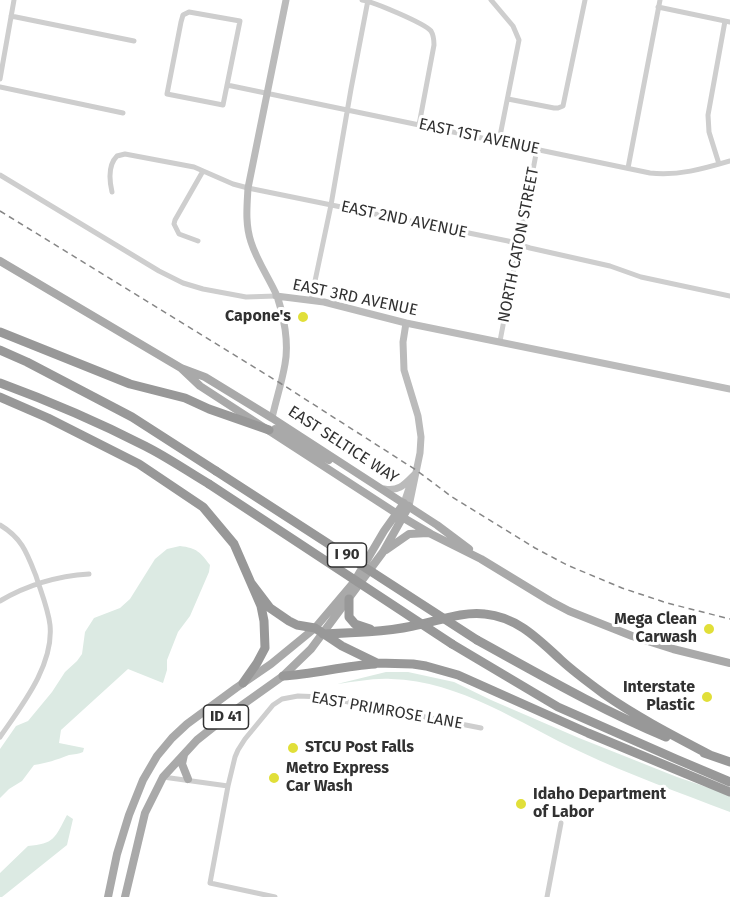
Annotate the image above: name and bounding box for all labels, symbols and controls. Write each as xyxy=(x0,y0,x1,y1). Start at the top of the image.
street label: EAST 1ST AVENUE xyxy=(417,115,541,159)
street label: NORTH CATON STREET xyxy=(495,166,543,324)
street label: EAST 2ND AVENUE xyxy=(339,197,469,243)
street label: EAST 3RD AVENUE xyxy=(291,275,419,321)
place label: Capone's xyxy=(225,307,291,327)
marker: Capone's xyxy=(296,310,310,324)
street label: EAST SELTICE WAY xyxy=(284,402,402,488)
road number: I 90 xyxy=(328,543,366,567)
place label: Mega Clean Carwash xyxy=(614,610,697,648)
marker: Mega Clean Carwash xyxy=(702,622,716,636)
place label: Interstate Plastic xyxy=(623,678,695,716)
street label: EAST PRIMROSE LANE xyxy=(310,688,464,734)
marker: Interstate Plastic xyxy=(700,690,714,704)
road number: ID 41 xyxy=(204,705,248,729)
place label: STCU Post Falls xyxy=(305,738,414,758)
marker: STCU Post Falls xyxy=(286,741,300,755)
place label: Metro Express Car Wash xyxy=(286,759,389,797)
marker: Metro Express Car Wash xyxy=(267,771,281,785)
place label: Idaho Department of Labor xyxy=(533,785,666,823)
marker: Idaho Department of Labor xyxy=(514,797,528,811)

